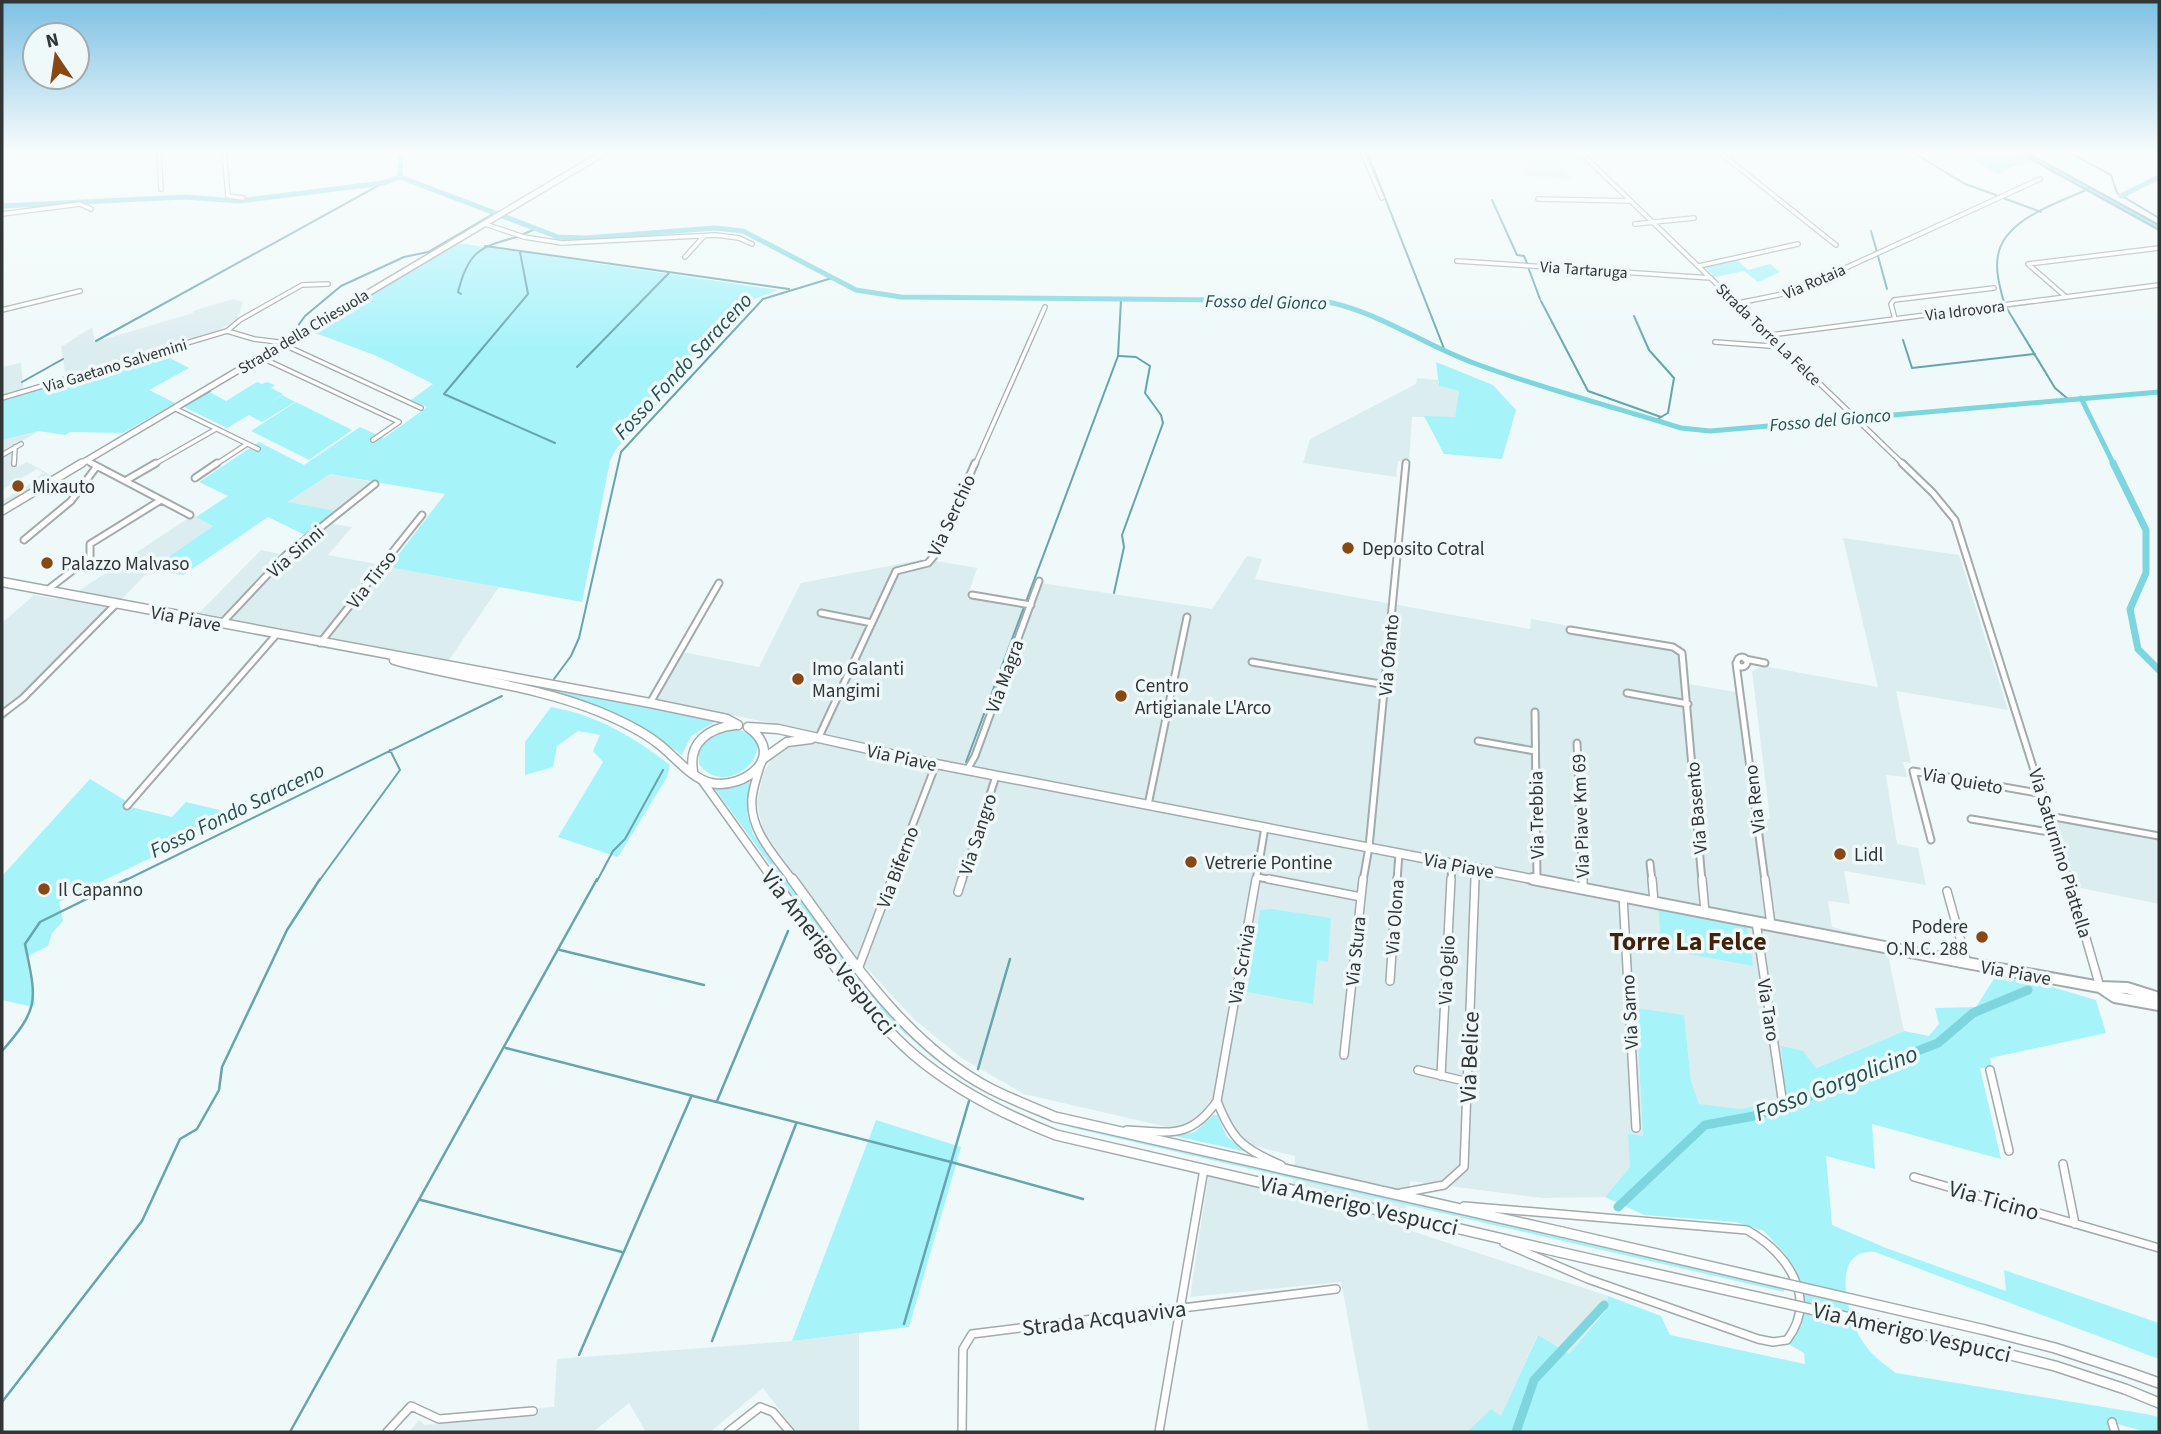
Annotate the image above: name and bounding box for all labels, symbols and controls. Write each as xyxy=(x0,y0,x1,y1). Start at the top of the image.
north arrow xyxy=(21,21,91,91)
text: N xyxy=(43,26,62,55)
street label: Via Tartaruga xyxy=(1539,256,1628,284)
street label: Via Rotaia xyxy=(1780,259,1849,305)
street label: Strada Torre La Felce xyxy=(1711,279,1826,391)
street label: Strada della Chiesuola xyxy=(234,284,373,380)
water label: Fosso Fondo Saraceno xyxy=(607,286,759,446)
water label: Fosso del Gionco xyxy=(1205,289,1327,316)
street label: Via Idrovora xyxy=(1924,295,2006,327)
street label: Via Gaetano Salvemini xyxy=(41,334,190,398)
water label: Fosso del Gionco xyxy=(1768,403,1892,438)
street label: Via Serchio xyxy=(922,470,983,561)
place label: Mixauto xyxy=(32,474,95,501)
marker: Mixauto xyxy=(10,478,26,494)
street label: Via Sinni xyxy=(261,520,331,585)
place label: Deposito Cotral xyxy=(1362,536,1485,563)
marker: Deposito Cotral xyxy=(1340,540,1356,556)
street label: Via Tirso xyxy=(341,545,404,615)
place label: Palazzo Malvaso xyxy=(61,551,190,578)
marker: Palazzo Malvaso xyxy=(39,555,55,571)
street label: Via Piave xyxy=(148,599,223,640)
street label: Via Ofanto xyxy=(1372,613,1407,697)
street label: Via Magra xyxy=(980,636,1031,717)
place label: Imo Galanti Mangimi xyxy=(812,656,904,705)
marker: Imo Galanti Mangimi xyxy=(790,671,806,687)
place label: Centro Artigianale L'Arco xyxy=(1135,673,1271,722)
marker: Centro Artigianale L'Arco xyxy=(1113,688,1129,704)
street label: Via Piave xyxy=(864,738,939,779)
street label: Via Piave Km 69 xyxy=(1566,753,1597,879)
water label: Fosso Fondo Saraceno xyxy=(145,755,329,865)
street label: Via Basento xyxy=(1680,760,1715,855)
street label: Via Quieto xyxy=(1920,761,2005,802)
street label: Via Reno xyxy=(1738,763,1773,834)
street label: Via Saturnino Piattella xyxy=(2021,765,2098,941)
street label: Via Trebbia xyxy=(1523,771,1552,859)
street label: Via Sangro xyxy=(953,790,1004,879)
street label: Via Biferno xyxy=(870,823,926,912)
place label: Lidl xyxy=(1854,842,1883,869)
street label: Via Piave xyxy=(1421,846,1496,887)
marker: Lidl xyxy=(1832,846,1848,862)
place label: Vetrerie Pontine xyxy=(1205,850,1332,877)
marker: Vetrerie Pontine xyxy=(1183,854,1199,870)
street label: Via Amerigo Vespucci xyxy=(753,862,904,1042)
place label: Il Capanno xyxy=(58,877,143,904)
street label: Via Olona xyxy=(1379,878,1412,956)
marker: Il Capanno xyxy=(36,881,52,897)
place label: Podere O.N.C. 288 xyxy=(1886,914,1968,963)
street label: Via Stura xyxy=(1339,915,1374,987)
street label: Via Scrivia xyxy=(1222,922,1263,1007)
district label: Torre La Felce xyxy=(1609,923,1767,960)
marker: Podere O.N.C. 288 xyxy=(1974,929,1990,945)
street label: Via Oglio xyxy=(1432,934,1463,1006)
street label: Via Piave xyxy=(1978,954,2053,993)
street label: Via Sarno xyxy=(1615,974,1646,1050)
street label: Via Taro xyxy=(1749,977,1786,1043)
street label: Via Belice xyxy=(1451,1011,1488,1103)
water label: Fosso Gorgolicino xyxy=(1750,1036,1923,1131)
street label: Via Amerigo Vespucci xyxy=(1256,1167,1461,1244)
street label: Via Ticino xyxy=(1945,1172,2043,1229)
street label: Strada Acquaviva xyxy=(1020,1292,1188,1345)
street label: Via Amerigo Vespucci xyxy=(1809,1294,2014,1371)

